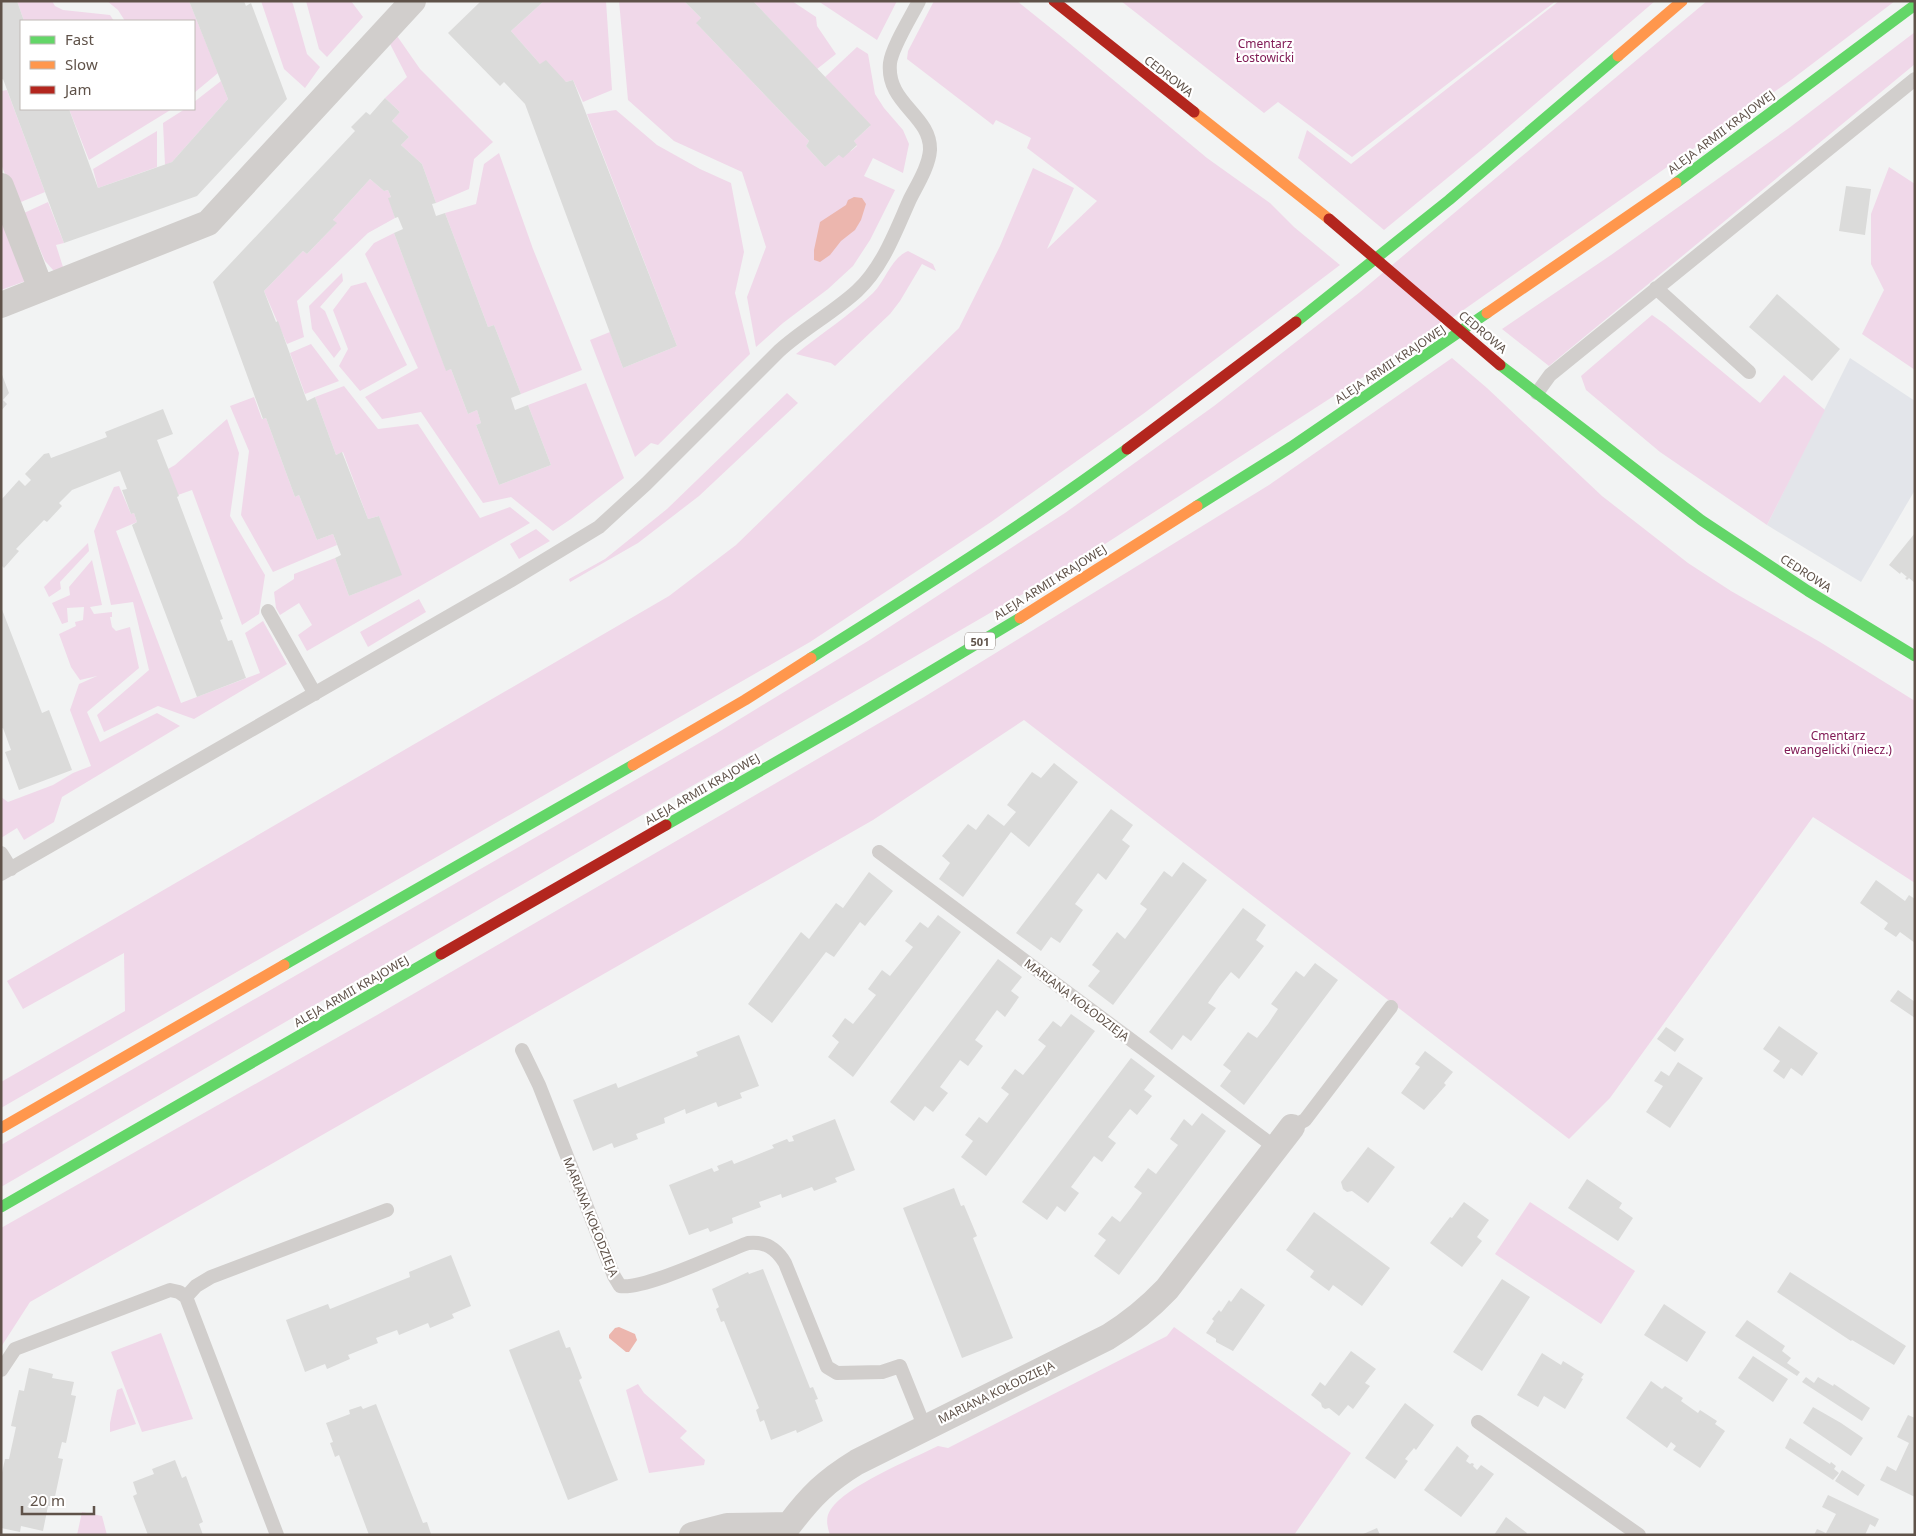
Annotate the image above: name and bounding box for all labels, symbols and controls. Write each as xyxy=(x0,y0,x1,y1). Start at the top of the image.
legend xyxy=(20,20,195,110)
text: Fast xyxy=(65,29,94,49)
park label: Cmentarz Łostowicki xyxy=(1236,35,1294,66)
street label: CEDROWA xyxy=(1141,51,1197,101)
text: Slow xyxy=(65,54,98,74)
text: Jam xyxy=(63,79,92,99)
street label: ALEJA ARMII KRAJOWEJ xyxy=(1664,86,1778,178)
street label: CEDROWA xyxy=(1455,307,1511,357)
street label: ALEJA ARMII KRAJOWEJ xyxy=(1331,321,1449,407)
street label: ALEJA ARMII KRAJOWEJ xyxy=(990,540,1110,624)
street label: CEDROWA xyxy=(1777,550,1835,596)
road number: 501 xyxy=(965,632,995,649)
park label: Cmentarz ewangelicki (niecz.) xyxy=(1784,727,1892,758)
street label: ALEJA ARMII KRAJOWEJ xyxy=(641,749,763,829)
street label: ALEJA ARMII KRAJOWEJ xyxy=(290,951,412,1031)
street label: MARIANA KOŁODZIEJA xyxy=(1021,955,1133,1045)
street label: MARIANA KOŁODZIEJA xyxy=(559,1155,623,1280)
street label: MARIANA KOŁODZIEJA xyxy=(935,1356,1057,1428)
scale bar xyxy=(22,1484,95,1516)
text: 20 m xyxy=(30,1490,65,1510)

